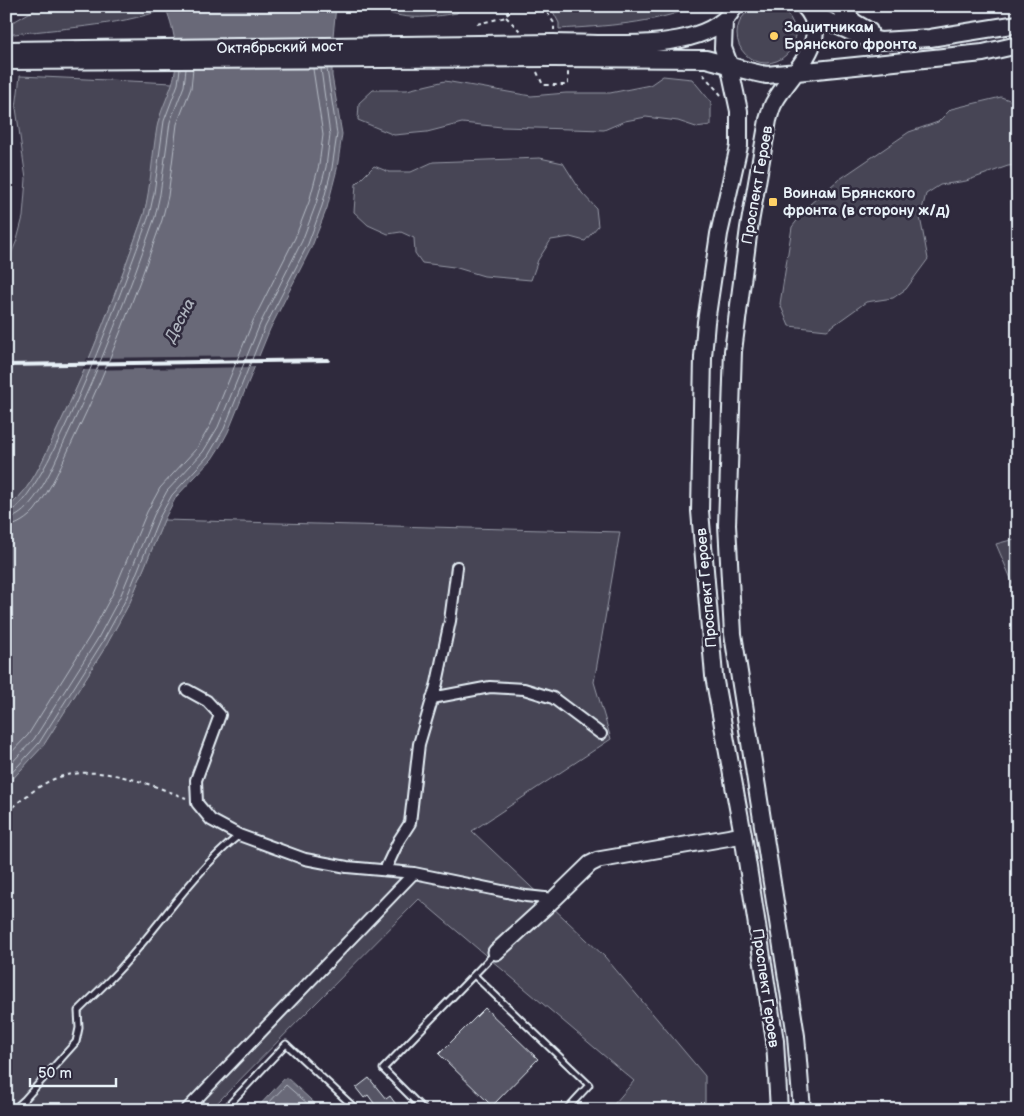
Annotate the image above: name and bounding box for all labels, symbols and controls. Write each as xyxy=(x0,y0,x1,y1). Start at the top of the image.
place label: Защитникам Брянского фронта xyxy=(784,18,917,54)
marker: Защитникам Брянского фронта xyxy=(768,30,780,42)
street label: Октябрьский мост xyxy=(217,37,343,58)
street label: Проспект Героев xyxy=(738,124,777,246)
place label: Воинам Брянского фронта (в сторону ж/д) xyxy=(783,184,950,220)
marker: Воинам Брянского фронта (в сторону ж/д) xyxy=(767,196,779,208)
water label: Десна xyxy=(161,296,199,347)
street label: Проспект Героев xyxy=(692,527,721,649)
street label: Проспект Героев xyxy=(748,927,783,1049)
scale bar xyxy=(30,1056,116,1088)
text: 50 m xyxy=(38,1064,72,1083)

